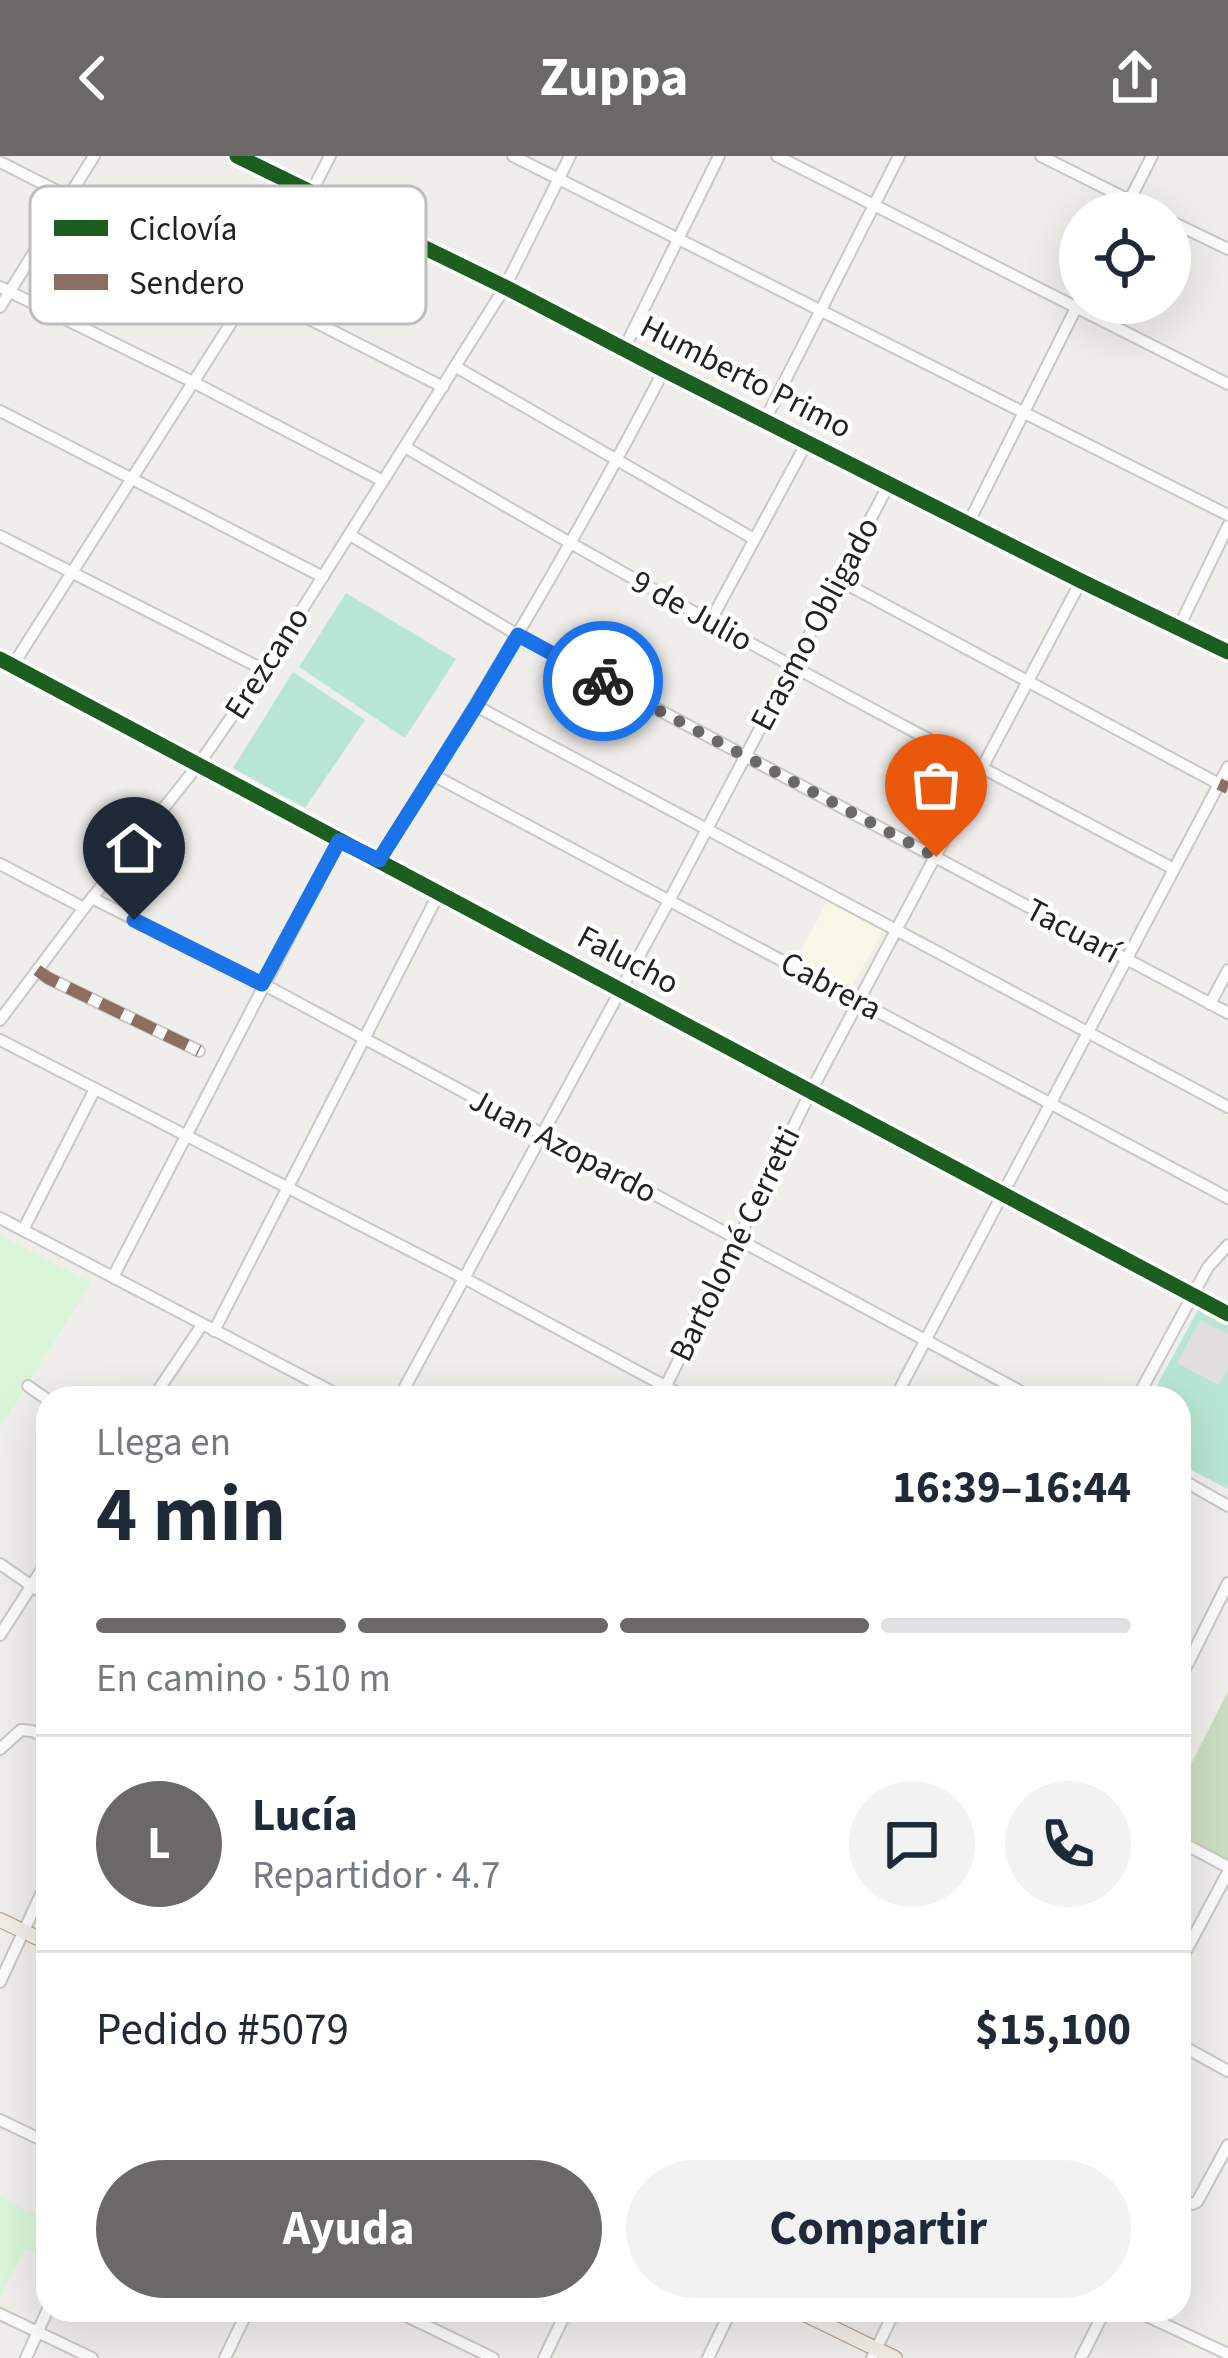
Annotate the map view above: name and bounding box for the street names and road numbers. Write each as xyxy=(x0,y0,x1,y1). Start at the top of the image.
street label: Humberto Primo xyxy=(632,303,860,451)
street label: Erasmo Obligado xyxy=(739,509,891,739)
street label: 9 de Julio xyxy=(623,558,761,664)
street label: Erezcano xyxy=(213,597,321,729)
street label: Tacuarí xyxy=(1017,887,1129,976)
street label: Falucho xyxy=(569,914,687,1006)
street label: Cabrera xyxy=(772,940,890,1032)
street label: Juan Azopardo xyxy=(461,1077,665,1215)
street label: Bartolomé Cerretti xyxy=(658,1119,812,1369)

